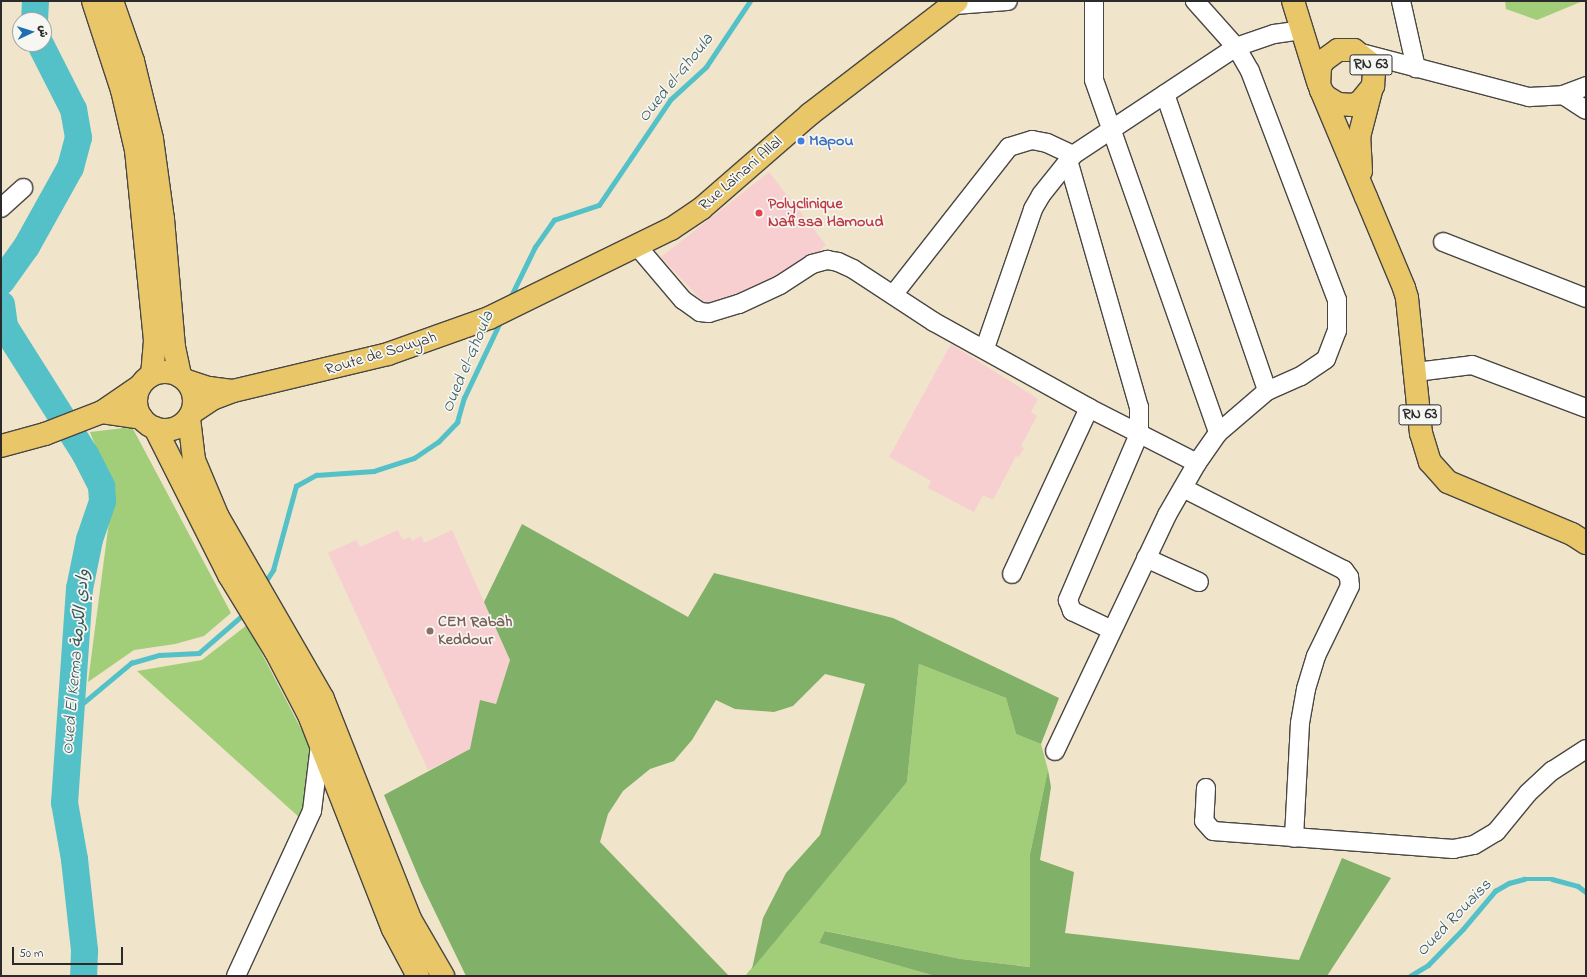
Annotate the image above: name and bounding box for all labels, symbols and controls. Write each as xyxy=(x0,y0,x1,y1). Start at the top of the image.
north arrow xyxy=(12,12,52,52)
text: ش xyxy=(35,25,51,38)
water label: Oued el-Ghoula xyxy=(634,29,718,127)
road number: RN 63 xyxy=(1349,52,1393,78)
place label: Mapou xyxy=(809,131,853,151)
street label: Rue Laïnani Allal xyxy=(695,133,787,215)
marker: Mapou xyxy=(796,136,806,146)
place label: Polyclinique Nafissa Hamoud xyxy=(768,194,883,232)
marker: Polyclinique Nafissa Hamoud xyxy=(753,207,765,219)
water label: Oued el-Ghoula xyxy=(437,308,499,416)
street label: Route de Souyah xyxy=(323,328,439,380)
road number: RN 63 xyxy=(1398,402,1442,428)
water label: Oued El Kerma وادي الكرمة xyxy=(58,569,94,755)
place label: CEM Rabah Keddour xyxy=(438,612,512,650)
marker: CEM Rabah Keddour xyxy=(425,626,435,636)
water label: Oued Rouaiss xyxy=(1412,875,1496,961)
scale bar xyxy=(14,939,125,965)
text: 50 m xyxy=(19,945,43,963)

